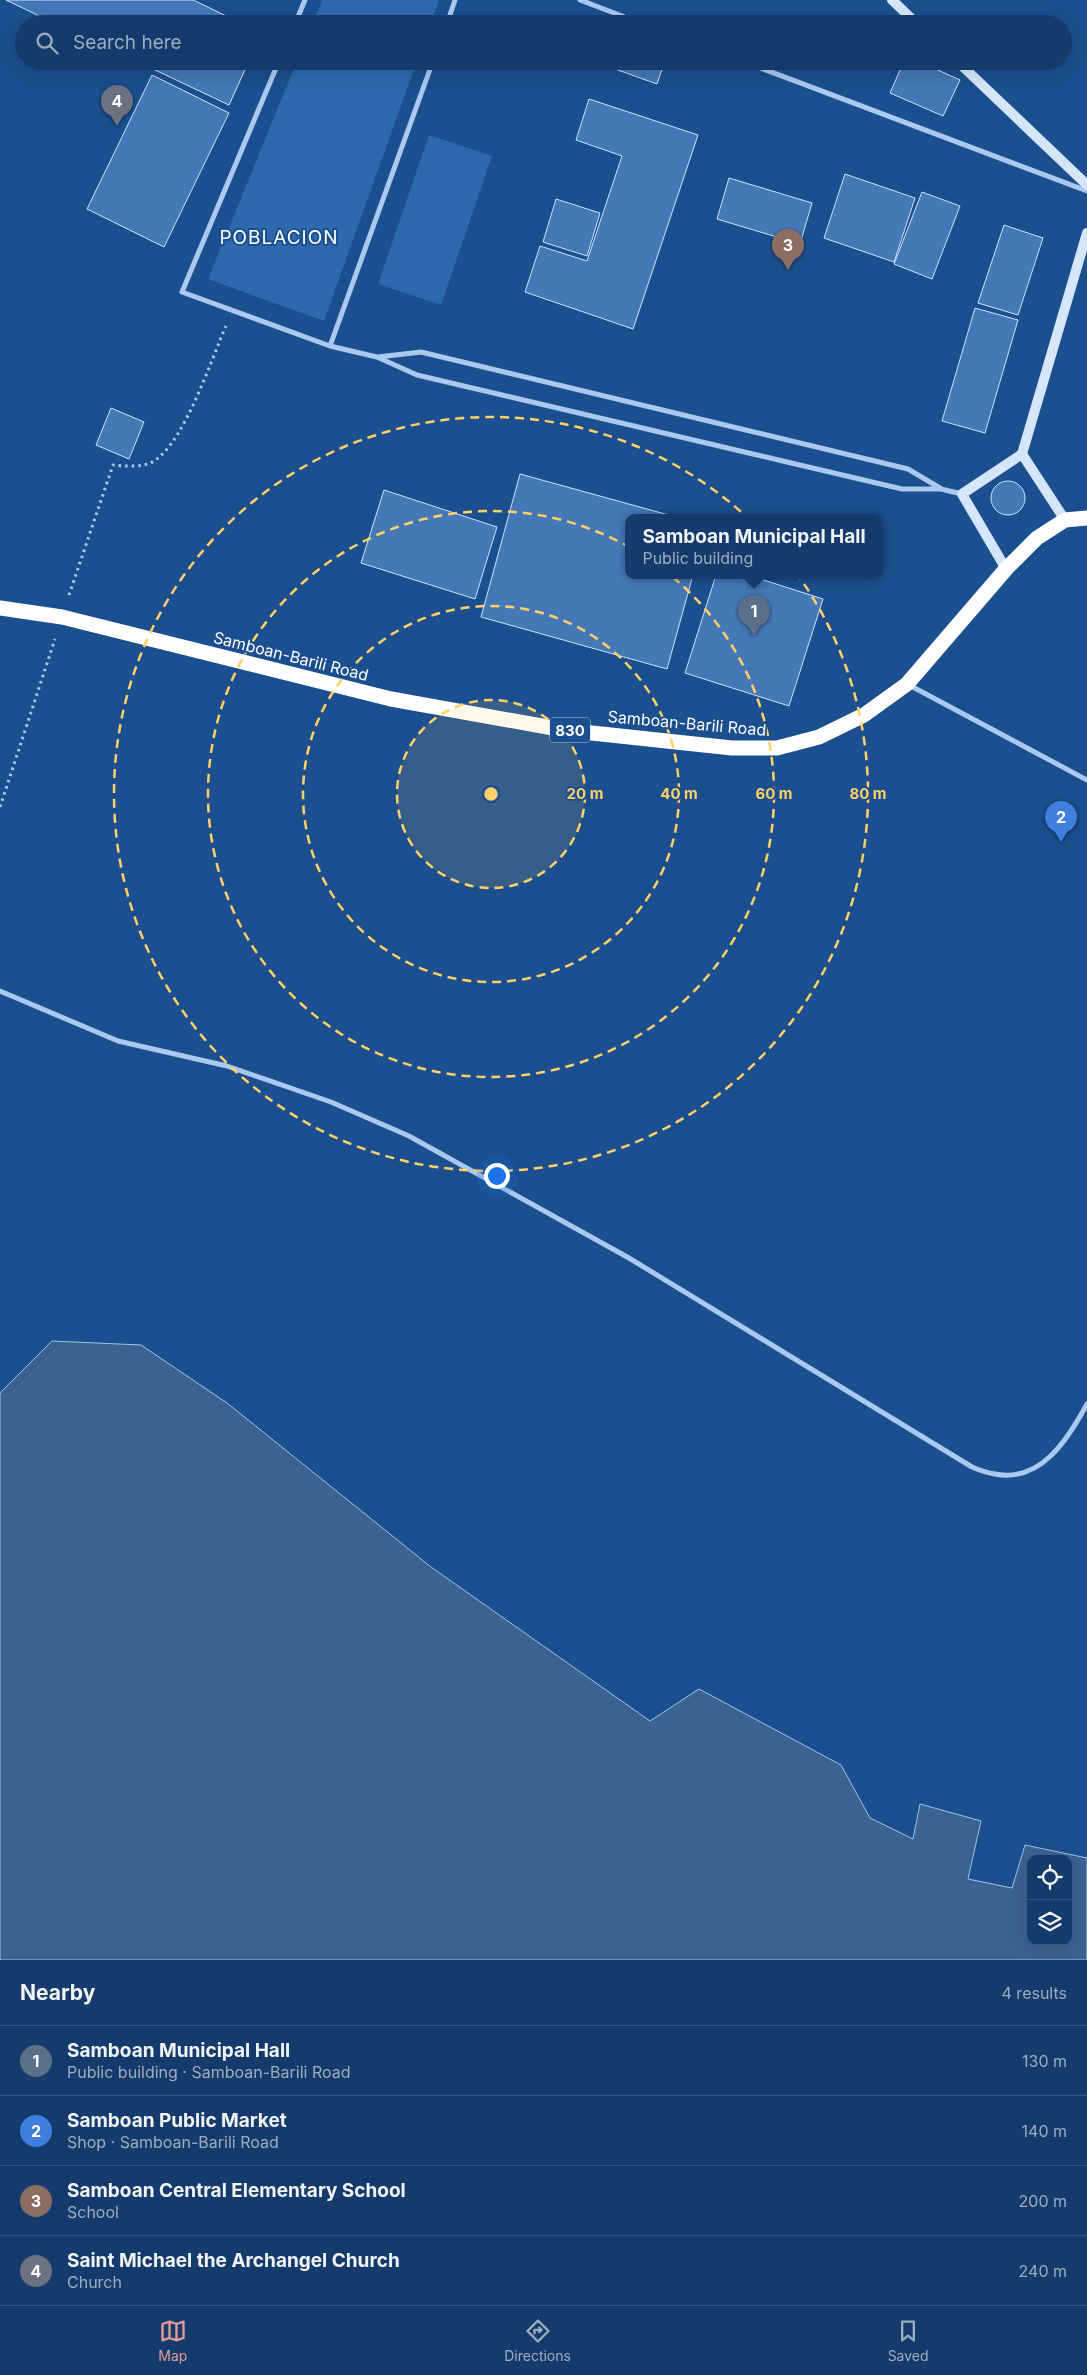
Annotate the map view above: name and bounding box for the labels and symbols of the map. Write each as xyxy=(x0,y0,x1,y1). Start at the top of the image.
pin: 4 xyxy=(101,85,133,126)
district label: POBLACION xyxy=(219,226,339,249)
pin: 3 xyxy=(772,229,804,270)
pin: 1 xyxy=(738,595,770,636)
street label: Samboan-Barili Road xyxy=(211,627,371,685)
street label: Samboan-Barili Road xyxy=(607,706,767,740)
road number: 830 xyxy=(550,718,590,742)
text: 20 m xyxy=(567,784,603,803)
text: 40 m xyxy=(660,784,698,803)
text: 60 m xyxy=(755,784,793,803)
text: 80 m xyxy=(849,784,887,803)
centre of rings xyxy=(482,785,500,803)
pin: 2 xyxy=(1045,801,1077,842)
your location xyxy=(484,1163,510,1189)

